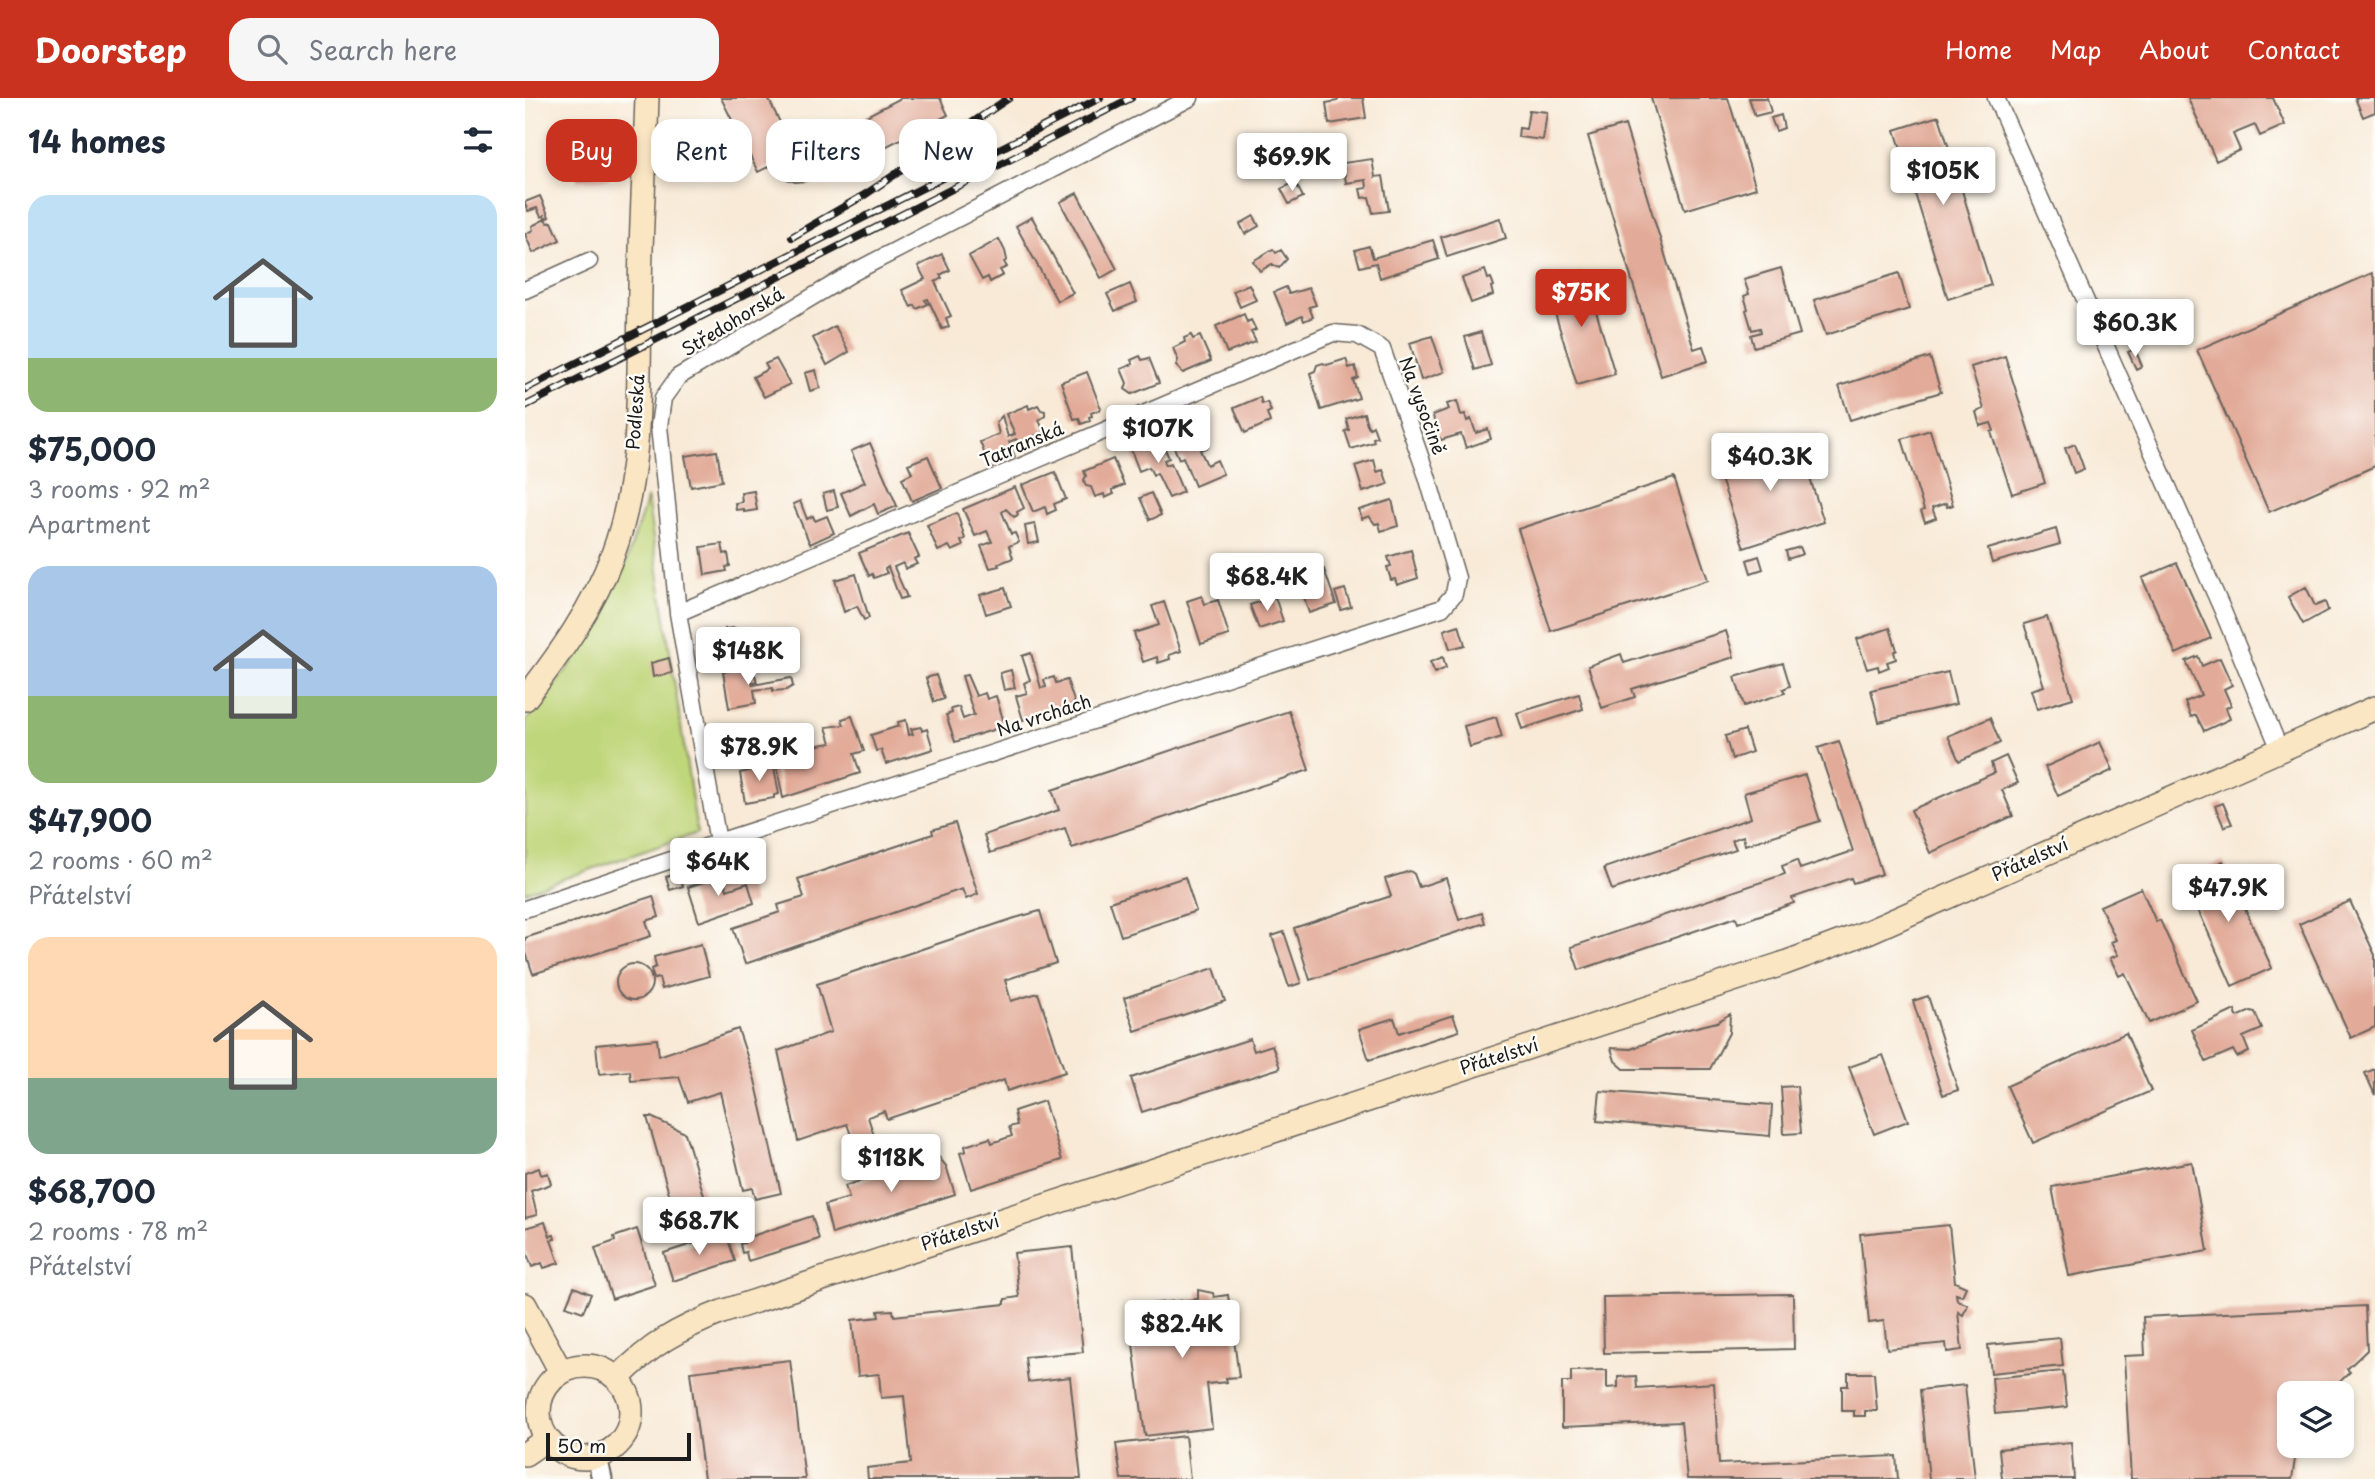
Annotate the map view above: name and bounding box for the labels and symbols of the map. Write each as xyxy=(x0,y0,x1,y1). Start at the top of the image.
pin: $69.9K xyxy=(1235,134,1349,193)
pin: $105K xyxy=(1894,148,1992,207)
pin: $75K xyxy=(1540,270,1622,329)
street label: Středohorská xyxy=(676,279,789,362)
pin: $60.3K xyxy=(2078,300,2192,359)
street label: Na vysočině xyxy=(1393,353,1454,458)
street label: Podleská xyxy=(618,372,651,451)
pin: $107K xyxy=(1109,406,1207,465)
street label: Tatranská xyxy=(976,414,1068,473)
pin: $40.3K xyxy=(1713,434,1827,493)
pin: $68.4K xyxy=(1210,554,1324,613)
pin: $148K xyxy=(699,628,797,687)
street label: Na vrchách xyxy=(993,687,1094,743)
pin: $78.9K xyxy=(702,724,816,783)
street label: Přátelství xyxy=(1987,830,2072,887)
pin: $64K xyxy=(677,838,759,898)
pin: $47.9K xyxy=(2171,864,2285,924)
street label: Přátelství xyxy=(1456,1030,1542,1081)
pin: $118K xyxy=(842,1134,940,1194)
pin: $68.7K xyxy=(642,1198,756,1257)
street label: Přátelství xyxy=(917,1206,1003,1257)
pin: $82.4K xyxy=(1125,1300,1239,1360)
scale bar xyxy=(546,1430,691,1462)

